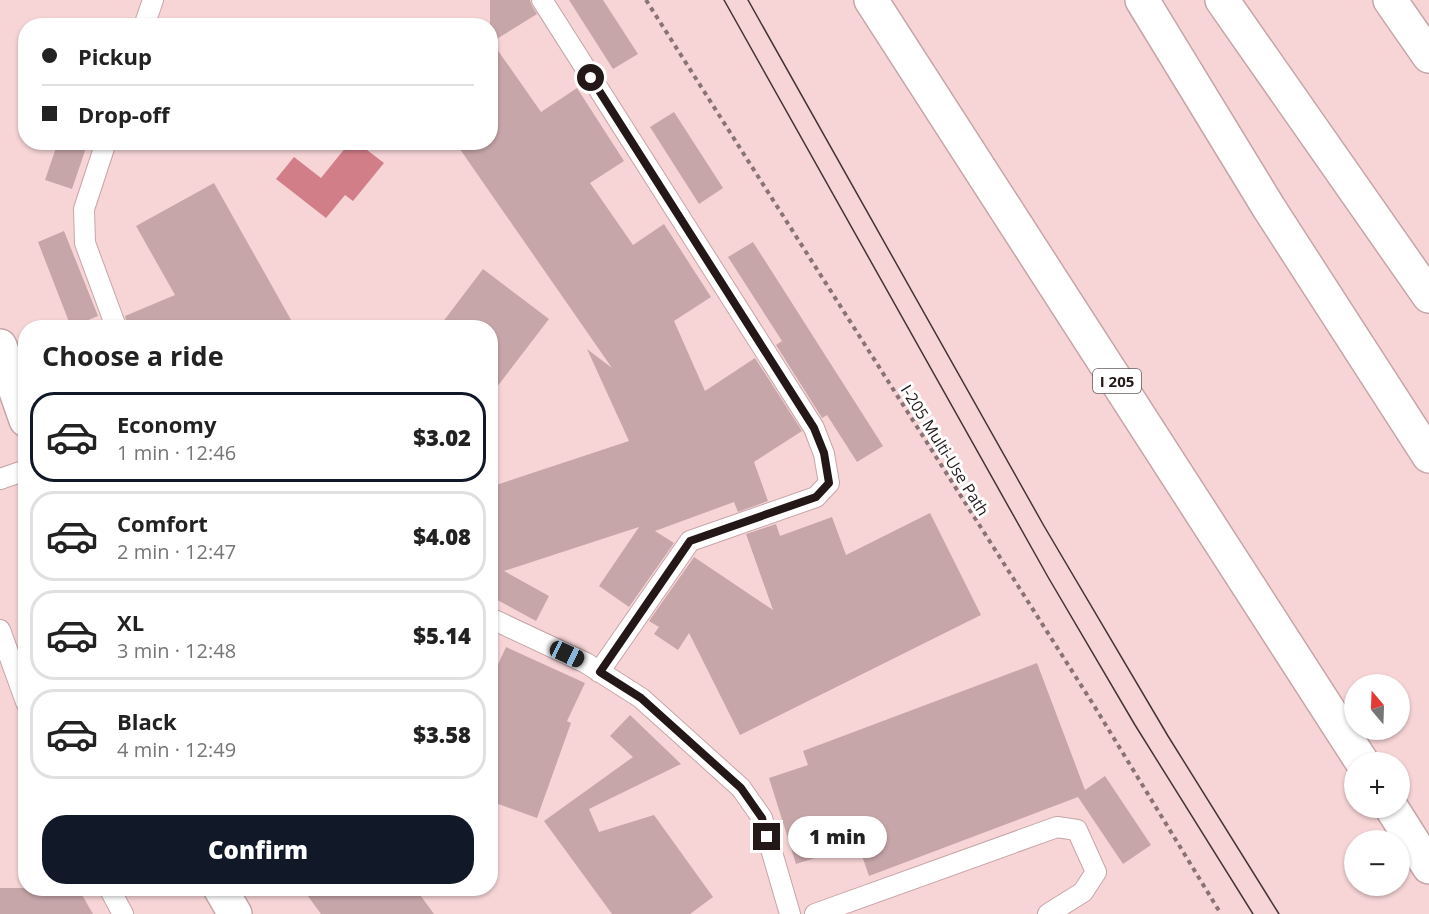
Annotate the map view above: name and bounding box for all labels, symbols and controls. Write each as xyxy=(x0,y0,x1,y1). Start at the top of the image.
text: Pickup xyxy=(78,41,152,71)
route start xyxy=(577,64,604,91)
text: Drop-off xyxy=(78,99,170,129)
text: Choose a ride xyxy=(42,337,224,374)
road number: I 205 xyxy=(1093,369,1141,393)
street label: I-205 Multi-Use Path xyxy=(896,380,994,520)
text: Economy xyxy=(117,409,216,439)
icon: car xyxy=(45,410,99,464)
text: $3.02 xyxy=(413,422,471,452)
text: 1 min · 12:46 xyxy=(117,439,236,466)
text: Comfort xyxy=(117,508,208,538)
icon: car xyxy=(45,509,99,563)
text: $4.08 xyxy=(413,521,471,551)
text: 2 min · 12:47 xyxy=(117,538,236,565)
text: XL xyxy=(117,607,144,637)
icon: car xyxy=(45,608,99,662)
text: $5.14 xyxy=(413,620,471,650)
text: 3 min · 12:48 xyxy=(117,637,236,664)
car xyxy=(547,638,587,670)
north arrow xyxy=(1344,674,1410,740)
map controls xyxy=(1344,674,1410,896)
text: Black xyxy=(117,706,177,736)
icon: car xyxy=(45,707,99,761)
text: $3.58 xyxy=(413,719,471,749)
text: 4 min · 12:49 xyxy=(117,736,236,763)
button: + xyxy=(1344,752,1410,818)
button: Confirm xyxy=(42,815,474,884)
callout: 1 min xyxy=(788,816,887,858)
route end xyxy=(753,823,780,850)
text: 1 min xyxy=(809,823,866,850)
button: − xyxy=(1344,830,1410,896)

